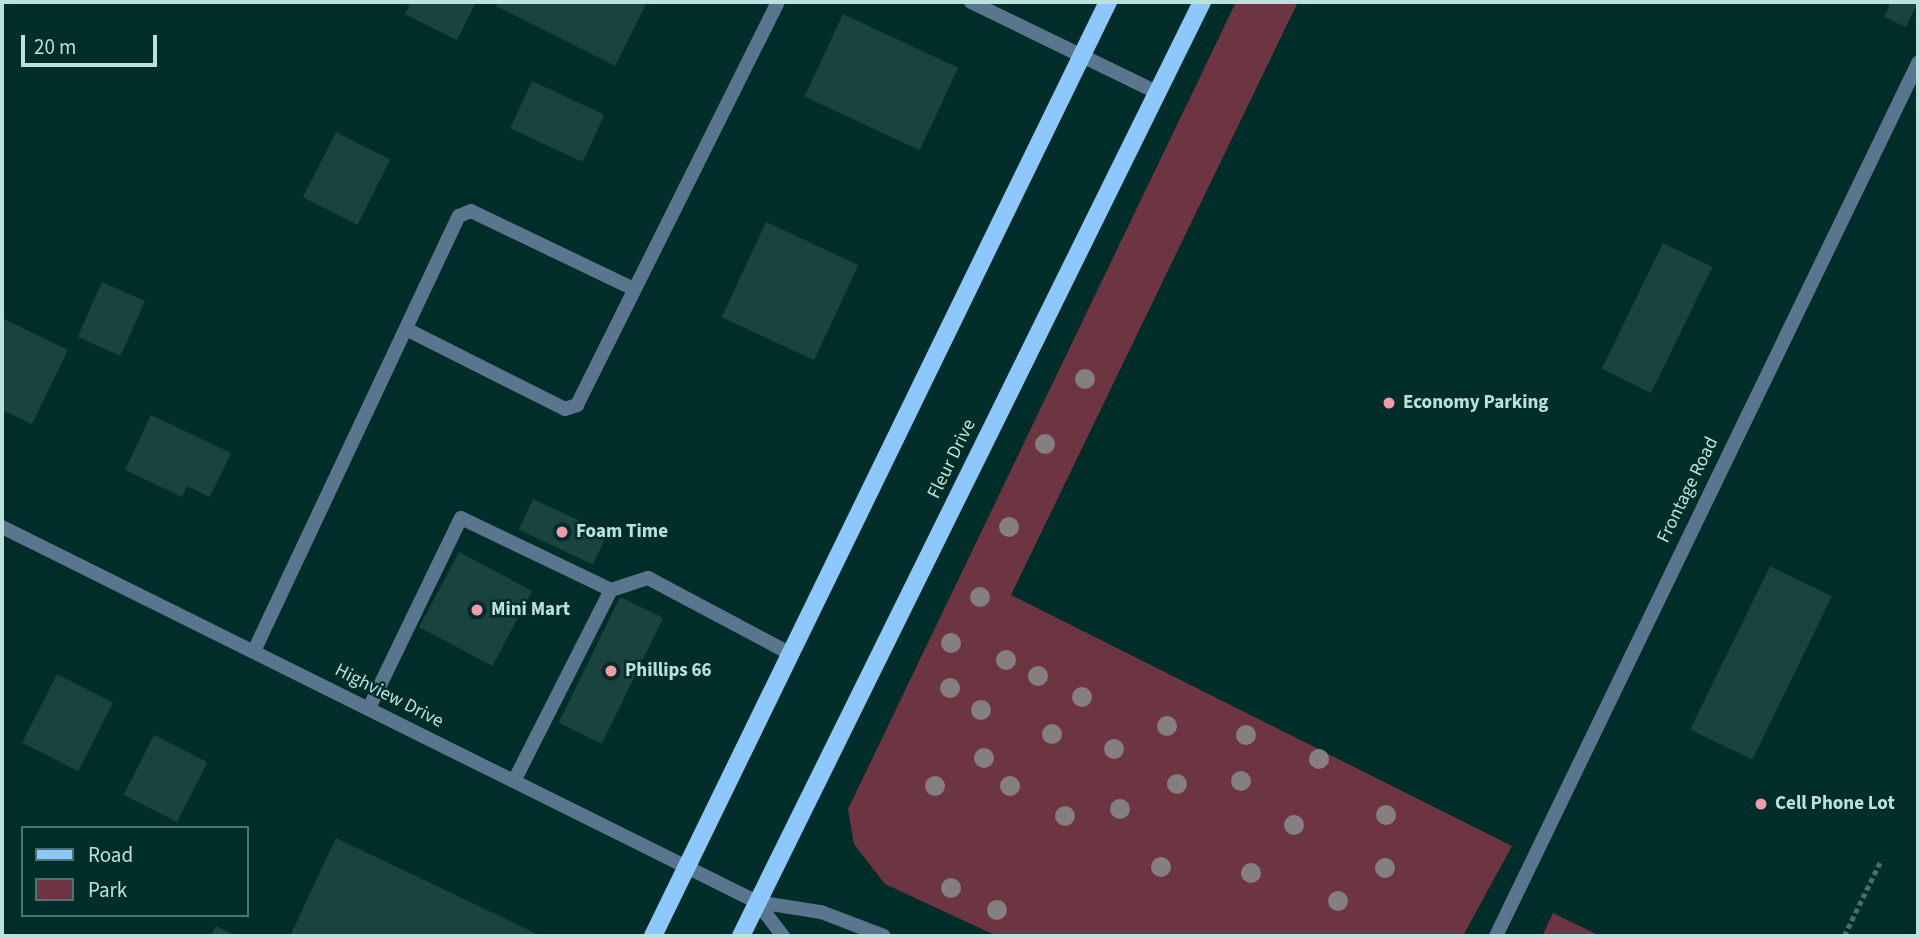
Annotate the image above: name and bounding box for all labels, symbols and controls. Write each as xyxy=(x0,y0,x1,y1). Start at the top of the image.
scale bar xyxy=(24,21,161,65)
text: 20 m xyxy=(34,32,76,62)
place label: Economy Parking xyxy=(1403,392,1548,414)
marker: Economy Parking xyxy=(1381,395,1397,411)
street label: Fleur Drive xyxy=(923,416,981,502)
street label: Frontage Road xyxy=(1653,433,1723,547)
place label: Foam Time xyxy=(576,521,668,543)
marker: Foam Time xyxy=(554,524,570,540)
place label: Mini Mart xyxy=(491,599,570,621)
marker: Mini Mart xyxy=(469,602,485,618)
street label: Highview Drive xyxy=(331,659,447,733)
place label: Phillips 66 xyxy=(625,660,712,682)
marker: Phillips 66 xyxy=(603,663,619,679)
place label: Cell Phone Lot xyxy=(1775,793,1895,815)
marker: Cell Phone Lot xyxy=(1753,796,1769,812)
legend xyxy=(21,826,248,917)
text: Road xyxy=(88,840,133,870)
text: Park xyxy=(88,875,127,905)

